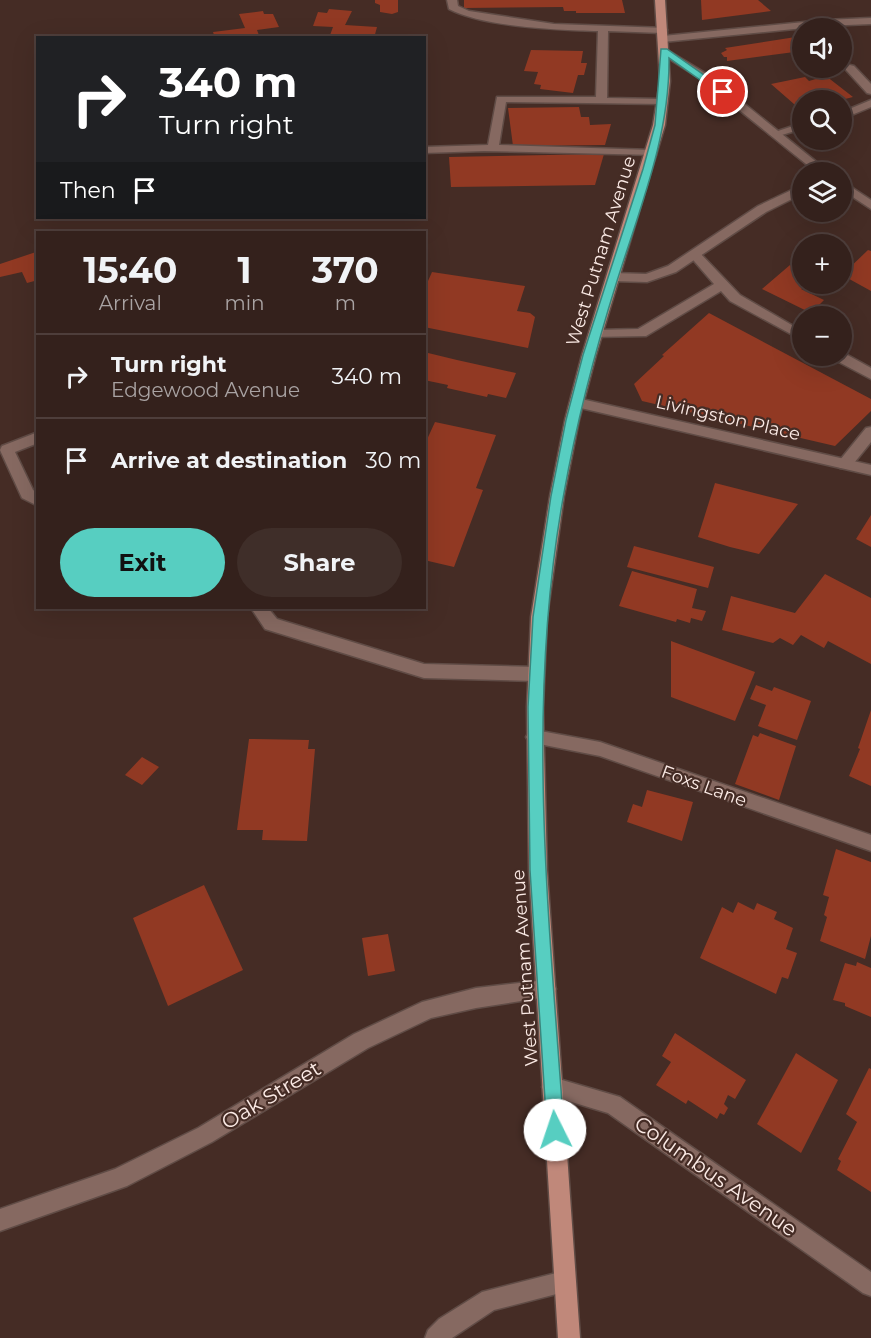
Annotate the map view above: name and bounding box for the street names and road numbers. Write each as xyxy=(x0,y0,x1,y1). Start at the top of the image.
street label: West Putnam Avenue xyxy=(562,153,640,349)
street label: Livingston Place xyxy=(654,391,803,445)
street label: Foxs Lane xyxy=(658,760,750,812)
street label: West Putnam Avenue xyxy=(507,869,543,1067)
street label: Oak Street xyxy=(217,1056,325,1134)
street label: Columbus Avenue xyxy=(630,1110,802,1242)

